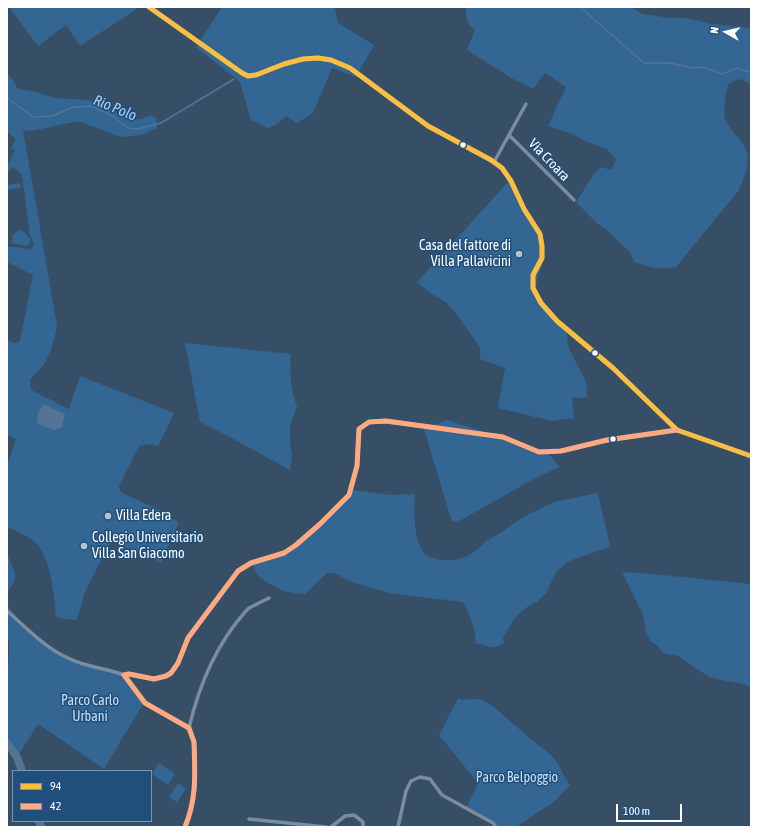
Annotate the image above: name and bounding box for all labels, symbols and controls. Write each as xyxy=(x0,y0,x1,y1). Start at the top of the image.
north arrow xyxy=(706,12,746,52)
text: N xyxy=(708,26,721,34)
water label: Rio Polo xyxy=(91,91,139,125)
street label: Via Croara xyxy=(525,135,573,185)
unlabelled marker xyxy=(458,140,468,150)
place label: Casa del fattore di Villa Pallavicini xyxy=(419,238,511,270)
marker: Casa del fattore di Villa Pallavicini xyxy=(514,249,524,259)
unlabelled marker xyxy=(590,348,600,358)
unlabelled marker xyxy=(608,434,618,444)
place label: Villa Edera xyxy=(116,508,171,524)
marker: Villa Edera xyxy=(103,511,113,521)
place label: Collegio Universitario Villa San Giacomo xyxy=(92,530,203,562)
marker: Collegio Universitario Villa San Giacomo xyxy=(79,541,89,551)
park label: Parco Carlo Urbani xyxy=(61,693,119,726)
legend xyxy=(12,770,152,822)
park label: Parco Belpoggio xyxy=(476,770,558,786)
text: 94 xyxy=(50,779,61,793)
scale bar xyxy=(618,796,684,822)
text: 42 xyxy=(50,799,61,813)
text: 100 m xyxy=(623,804,650,818)

